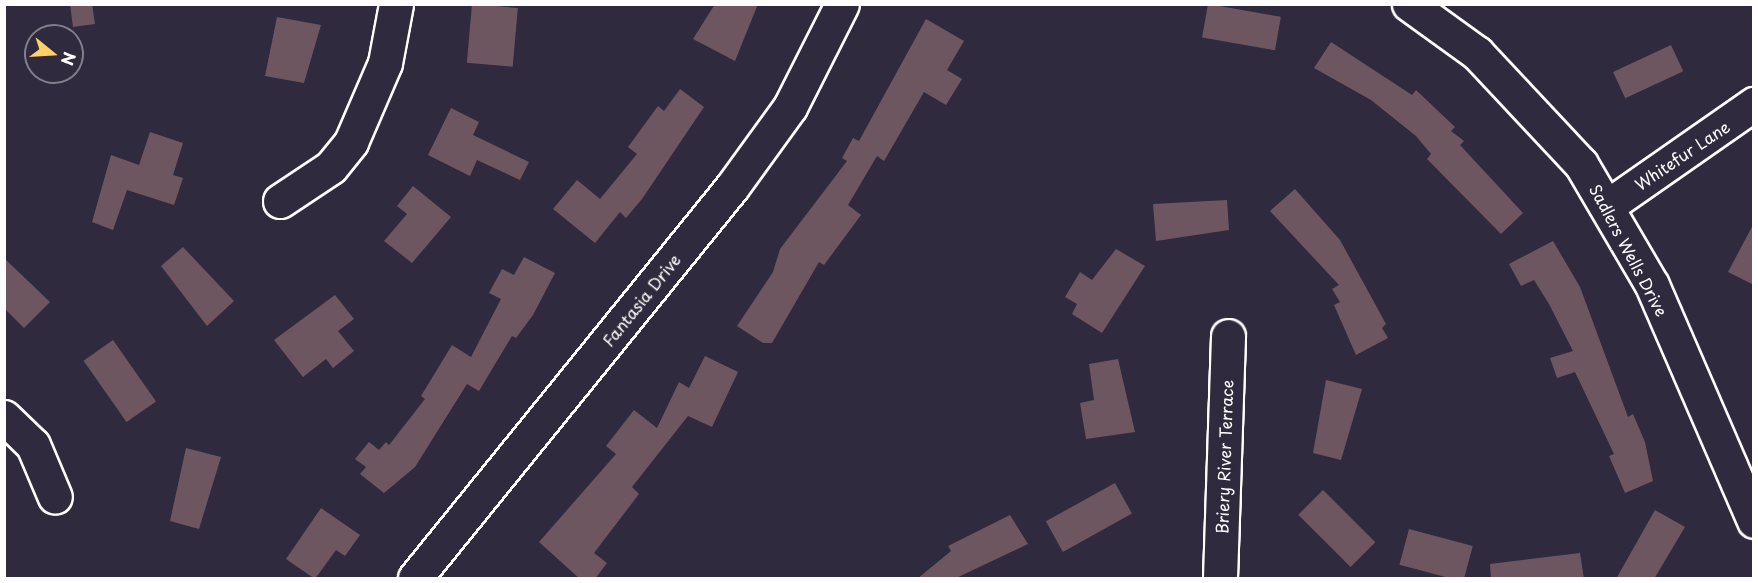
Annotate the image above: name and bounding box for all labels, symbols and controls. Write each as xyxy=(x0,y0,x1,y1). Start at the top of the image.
north arrow xyxy=(24,24,84,84)
text: N xyxy=(56,49,83,69)
street label: Whitefur Lane xyxy=(1631,116,1733,194)
street label: Sadlers Wells Drive xyxy=(1586,181,1672,319)
street label: Fantasia Drive xyxy=(598,250,684,350)
street label: Briery River Terrace xyxy=(1212,379,1236,535)

